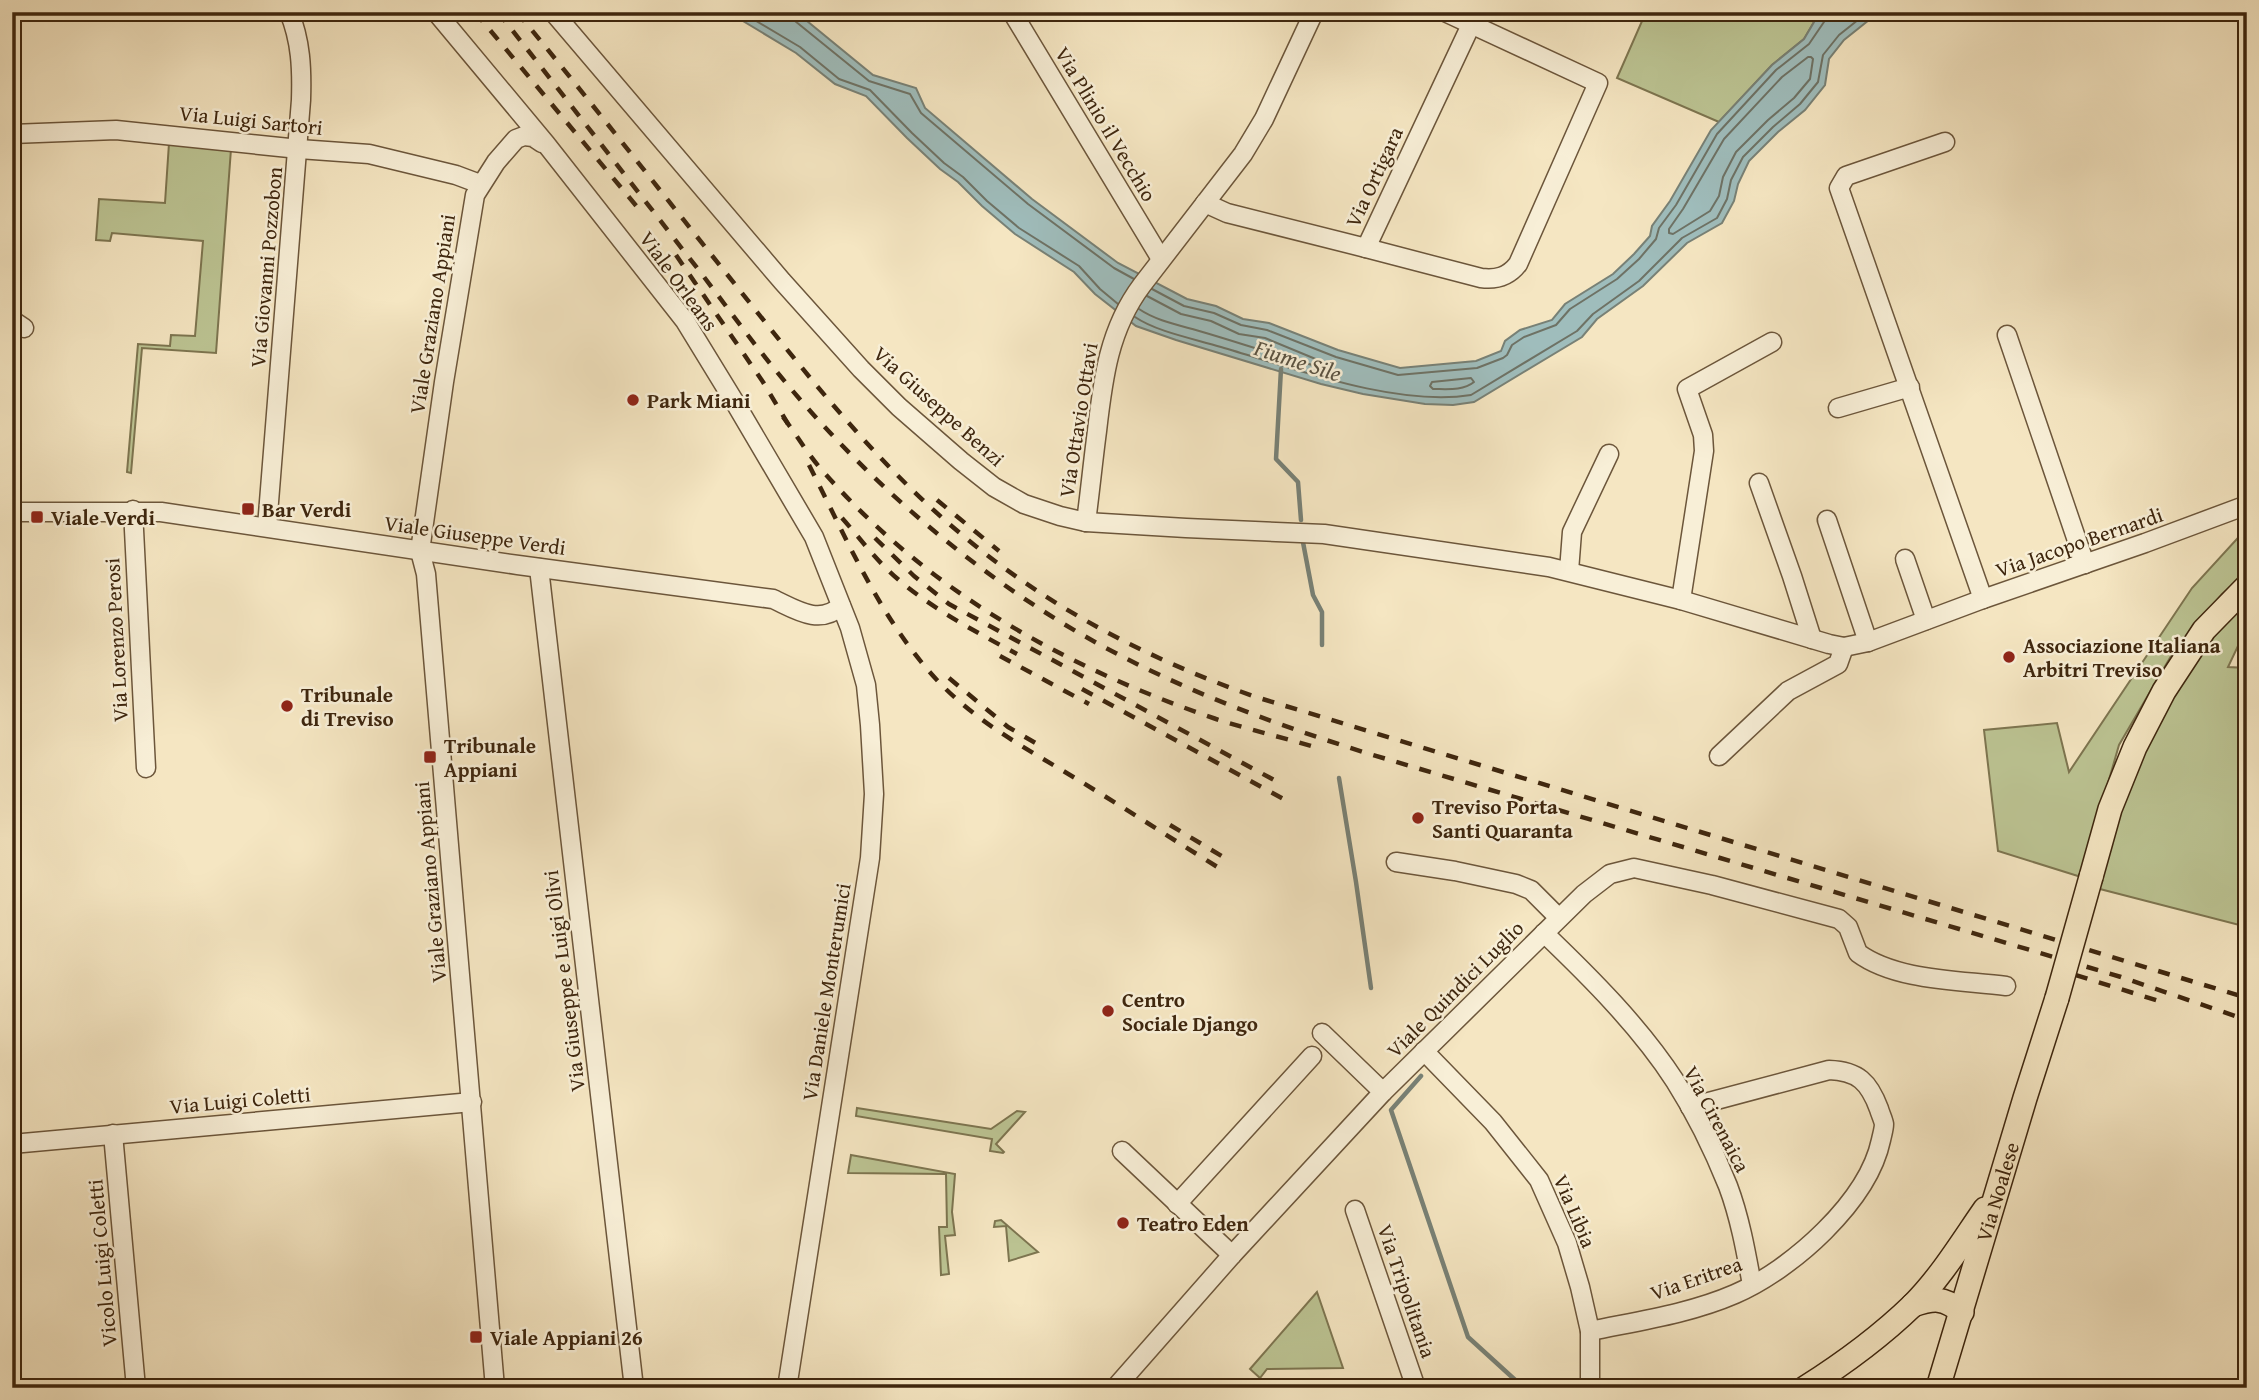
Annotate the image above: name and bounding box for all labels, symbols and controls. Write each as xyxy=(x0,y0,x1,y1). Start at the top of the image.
street label: Via Plinio il Vecchio xyxy=(1047,41,1165,207)
street label: Via Luigi Sartori xyxy=(178,97,324,143)
street label: Via Ortigara xyxy=(1337,122,1411,232)
street label: Via Giovanni Pozzobon xyxy=(242,165,290,369)
street label: Viale Graziano Appiani xyxy=(401,212,463,416)
street label: Viale Orleans xyxy=(632,224,726,338)
water label: Fiume Sile xyxy=(1249,330,1346,390)
street label: Via Giuseppe Benzi xyxy=(866,338,1012,474)
street label: Via Ottavio Ottavi xyxy=(1050,340,1106,500)
place label: Park Miani xyxy=(647,385,751,416)
marker: Park Miani xyxy=(625,392,641,408)
place label: Bar Verdi xyxy=(262,494,352,525)
street label: Via Jacopo Bernardi xyxy=(1991,499,2167,585)
marker: Bar Verdi xyxy=(240,501,256,517)
place label: Viale Verdi xyxy=(51,502,155,533)
street label: Viale Giuseppe Verdi xyxy=(382,507,568,563)
marker: Viale Verdi xyxy=(29,509,45,525)
street label: Via Lorenzo Perosi xyxy=(96,557,136,723)
place label: Associazione Italiana Arbitri Treviso xyxy=(2023,630,2221,685)
marker: Associazione Italiana Arbitri Treviso xyxy=(2001,649,2017,665)
place label: Tribunale di Treviso xyxy=(301,679,394,734)
marker: Tribunale di Treviso xyxy=(279,698,295,714)
place label: Tribunale Appiani xyxy=(444,730,536,785)
marker: Tribunale Appiani xyxy=(422,749,438,765)
street label: Viale Graziano Appiani xyxy=(406,780,454,984)
place label: Treviso Porta Santi Quaranta xyxy=(1432,791,1573,846)
marker: Treviso Porta Santi Quaranta xyxy=(1410,810,1426,826)
street label: Via Giuseppe e Luigi Olivi xyxy=(535,868,593,1094)
street label: Via Daniele Monterumici xyxy=(793,881,859,1103)
street label: Viale Quindici Luglio xyxy=(1379,913,1531,1065)
place label: Centro Sociale Django xyxy=(1122,984,1258,1039)
marker: Centro Sociale Django xyxy=(1100,1003,1116,1019)
street label: Via Cirenaica xyxy=(1676,1060,1758,1178)
street label: Via Luigi Coletti xyxy=(168,1078,312,1122)
street label: Via Noalese xyxy=(1967,1138,2027,1245)
street label: Via Libia xyxy=(1546,1169,1604,1253)
street label: Vicolo Luigi Coletti xyxy=(79,1178,125,1348)
place label: Teatro Eden xyxy=(1137,1208,1249,1239)
marker: Teatro Eden xyxy=(1115,1215,1131,1231)
street label: Via Tripolitania xyxy=(1370,1220,1444,1362)
street label: Via Eritrea xyxy=(1646,1248,1746,1308)
place label: Viale Appiani 26 xyxy=(490,1322,643,1353)
marker: Viale Appiani 26 xyxy=(468,1329,484,1345)

